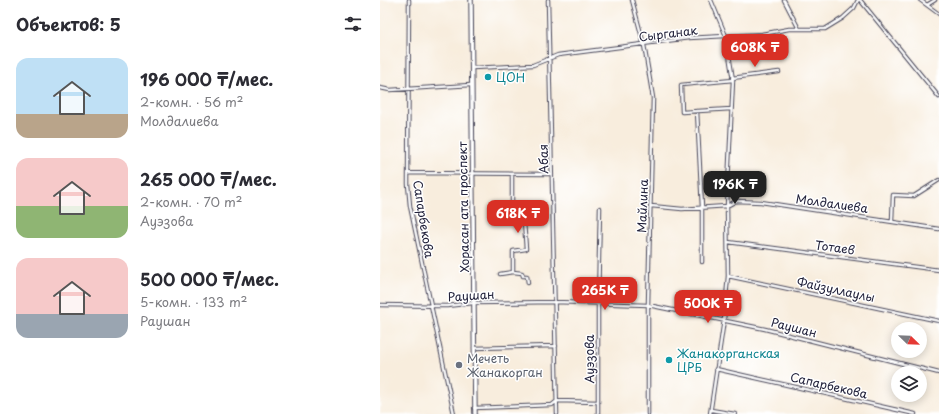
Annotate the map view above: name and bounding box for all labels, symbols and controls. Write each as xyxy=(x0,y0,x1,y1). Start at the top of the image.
text: Объектов: 5 xyxy=(16,11,121,37)
icon: filters xyxy=(342,13,364,35)
street label: Сырганак xyxy=(638,20,699,46)
pin: 608K ₸ xyxy=(722,34,788,68)
text: 608K ₸ xyxy=(731,37,779,56)
text: 196 000 ₸/мес. xyxy=(140,66,273,92)
place label: ЦОН xyxy=(496,68,525,86)
marker: ЦОН xyxy=(483,72,493,82)
icon: home xyxy=(48,74,96,122)
text: 2-комн. · 56 m² xyxy=(140,92,243,111)
text: Молдалиева xyxy=(140,111,219,130)
street label: Хорасан ата проспект xyxy=(453,141,473,273)
street label: Абая xyxy=(534,144,552,174)
text: 265 000 ₸/мес. xyxy=(140,166,277,192)
pin: 196K ₸ xyxy=(702,171,768,205)
icon: home xyxy=(48,174,96,222)
text: 196K ₸ xyxy=(712,174,758,193)
street label: Майлина xyxy=(632,178,652,233)
street label: Сапарбекова xyxy=(409,179,439,260)
street label: Молдалиева xyxy=(795,189,870,217)
text: 2-комн. · 70 m² xyxy=(140,192,243,211)
pin: 618K ₸ xyxy=(485,200,551,234)
text: 618K ₸ xyxy=(496,203,540,222)
text: Ауэзова xyxy=(140,211,193,230)
street label: Тотаев xyxy=(814,235,856,259)
text: 500 000 ₸/мес. xyxy=(140,266,279,292)
street label: Файзуллаулы xyxy=(795,272,877,306)
icon: home xyxy=(48,274,96,322)
pin: 265K ₸ xyxy=(572,277,638,311)
text: 265K ₸ xyxy=(581,280,629,299)
street label: Раушан xyxy=(447,284,495,306)
pin: 500K ₸ xyxy=(675,290,741,324)
text: 5-комн. · 133 m² xyxy=(140,292,247,311)
text: 500K ₸ xyxy=(683,293,733,312)
text: Раушан xyxy=(140,311,191,330)
street label: Раушан xyxy=(769,313,819,341)
north arrow xyxy=(891,322,927,358)
map controls xyxy=(891,322,927,402)
street label: Ауэзова xyxy=(580,334,598,384)
place label: Жанакорганская ЦРБ xyxy=(676,344,780,376)
place label: Мечеть Жанакорган xyxy=(466,349,543,381)
marker: Жанакорганская ЦРБ xyxy=(664,355,674,365)
marker: Мечеть Жанакорган xyxy=(454,360,464,370)
button: layers xyxy=(891,366,927,402)
street label: Сапарбекова xyxy=(789,367,870,403)

